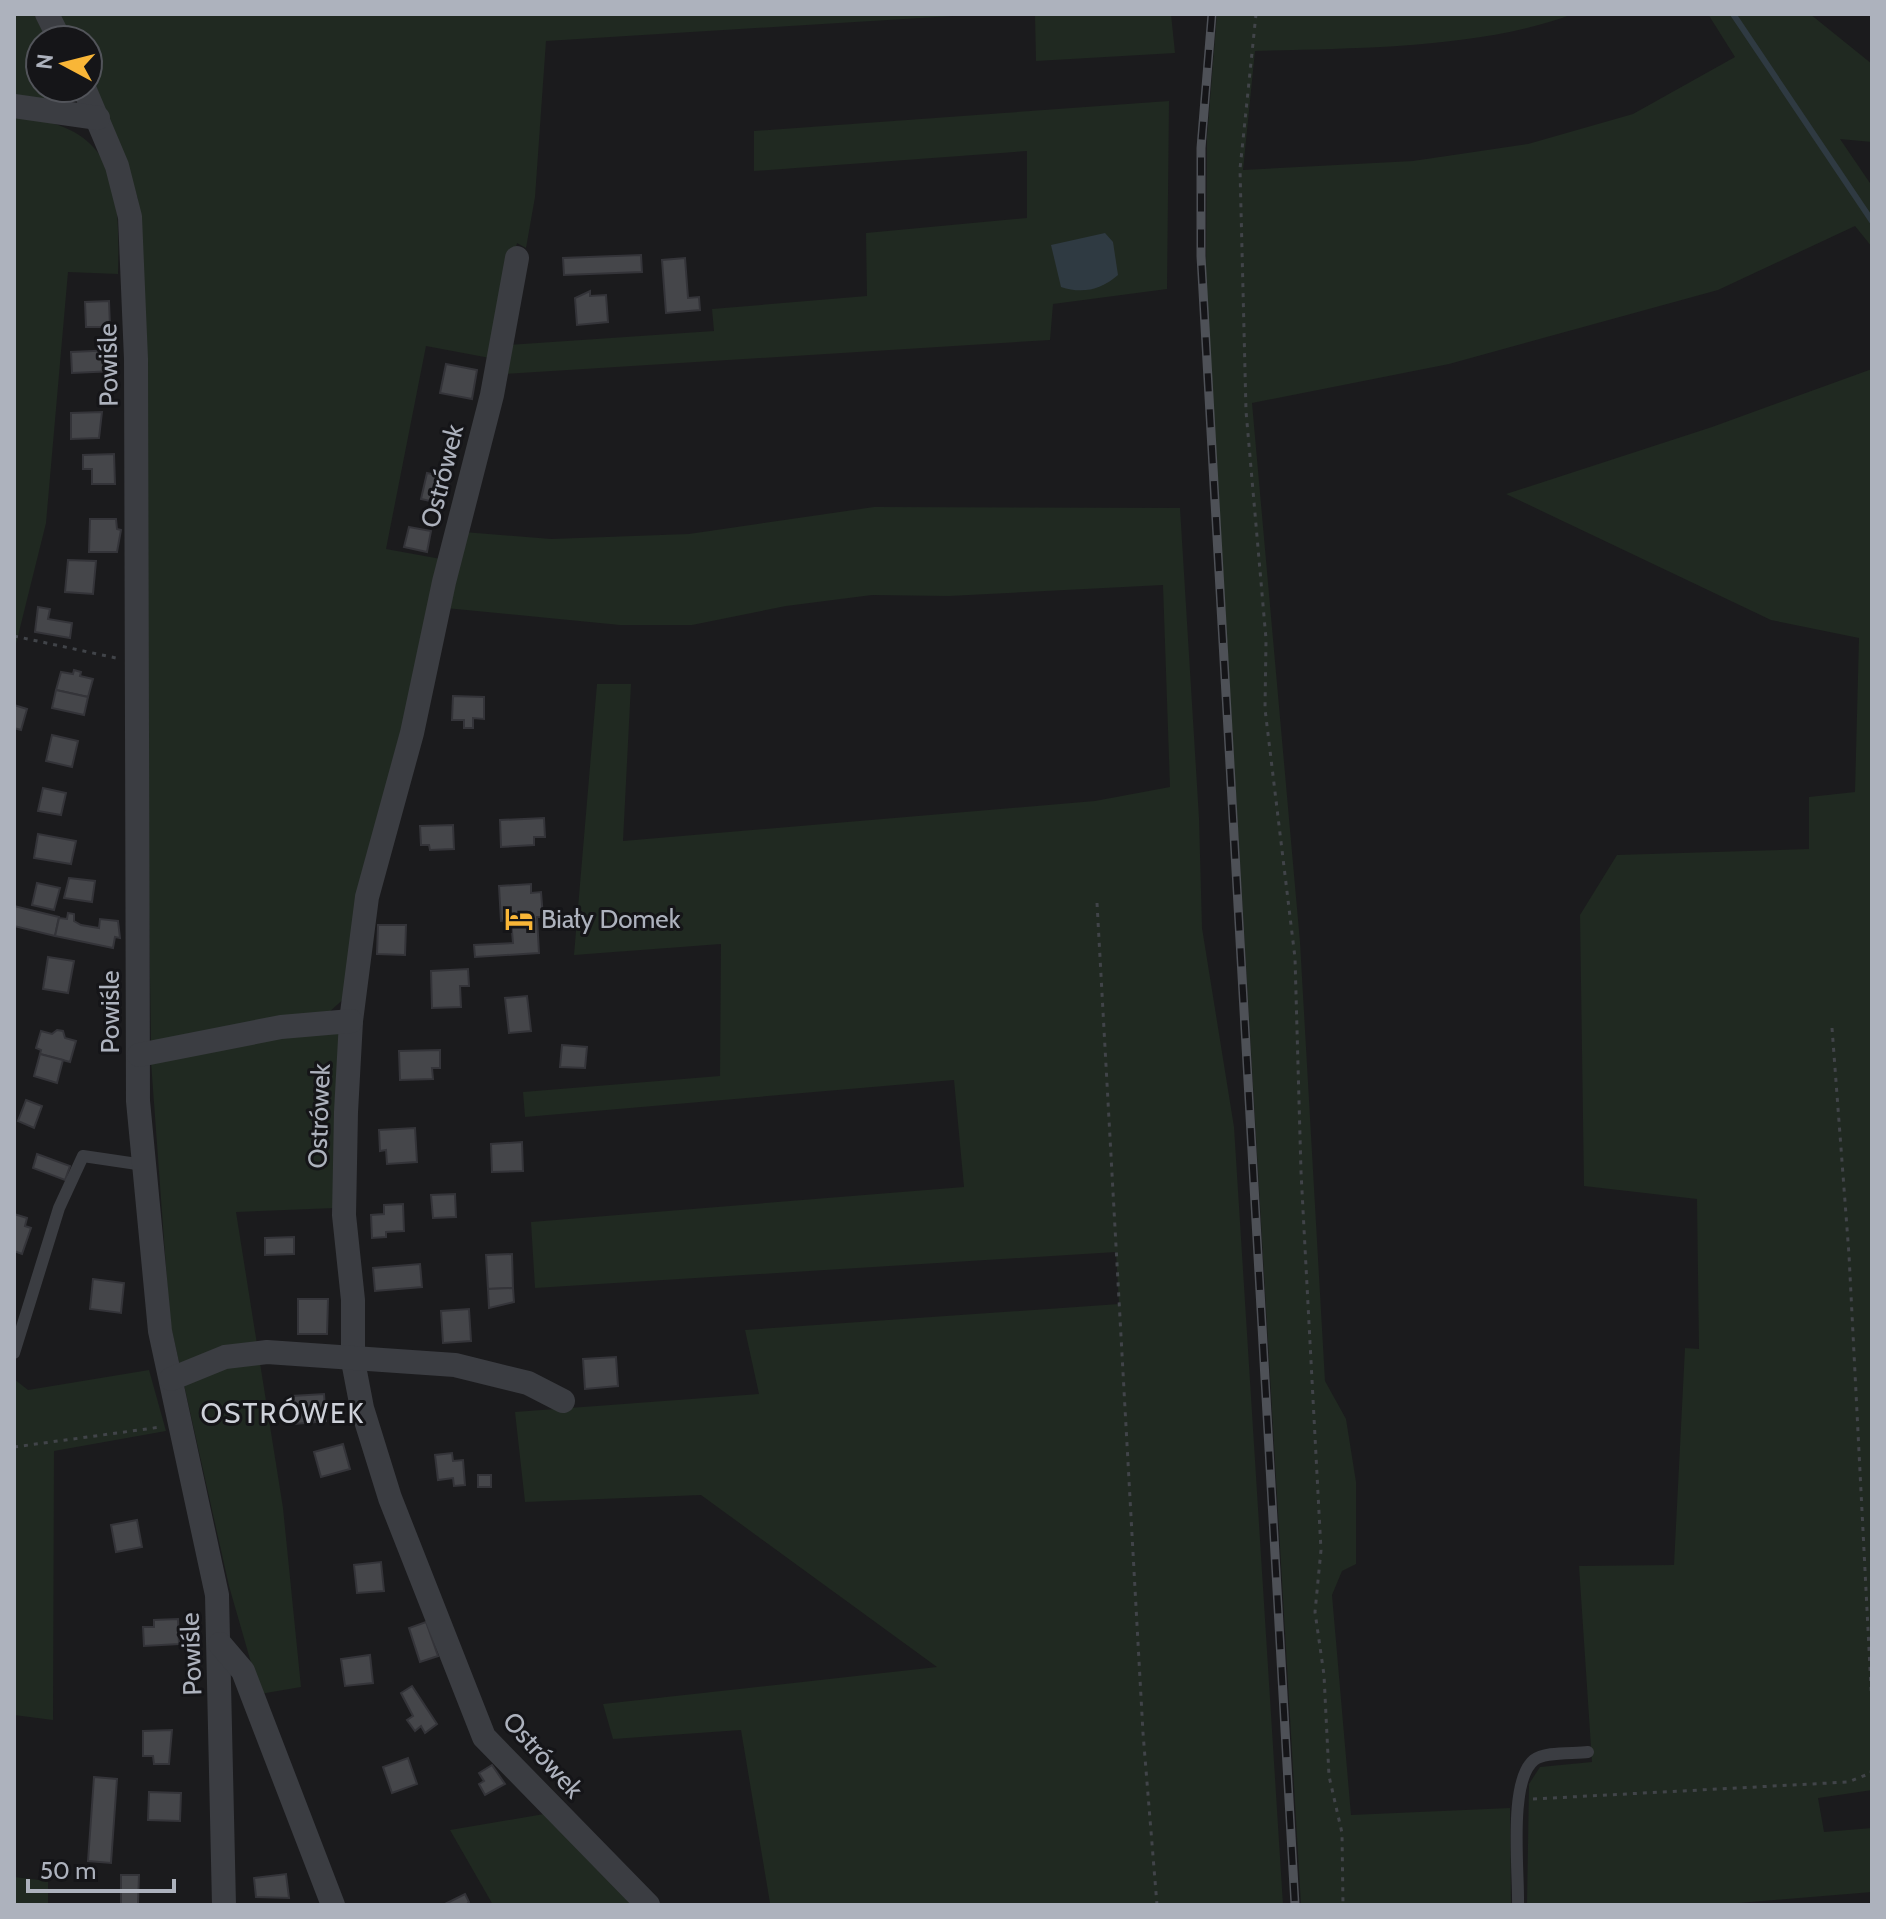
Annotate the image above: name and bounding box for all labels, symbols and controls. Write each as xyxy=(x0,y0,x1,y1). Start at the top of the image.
north arrow xyxy=(24,24,104,104)
text: N xyxy=(30,52,59,71)
street label: Powiśle xyxy=(91,323,125,407)
street label: Ostrówek xyxy=(414,421,470,531)
place label: Biały Domek xyxy=(541,903,681,935)
hotel icon: Biały Domek xyxy=(504,904,534,934)
street label: Powiśle xyxy=(94,970,126,1054)
street label: Ostrówek xyxy=(301,1063,337,1169)
district label: OSTRÓWEK xyxy=(201,1396,365,1430)
street label: Powiśle xyxy=(174,1612,208,1696)
street label: Ostrówek xyxy=(496,1705,590,1805)
scale bar xyxy=(28,1843,174,1893)
text: 50 m xyxy=(40,1856,96,1885)

